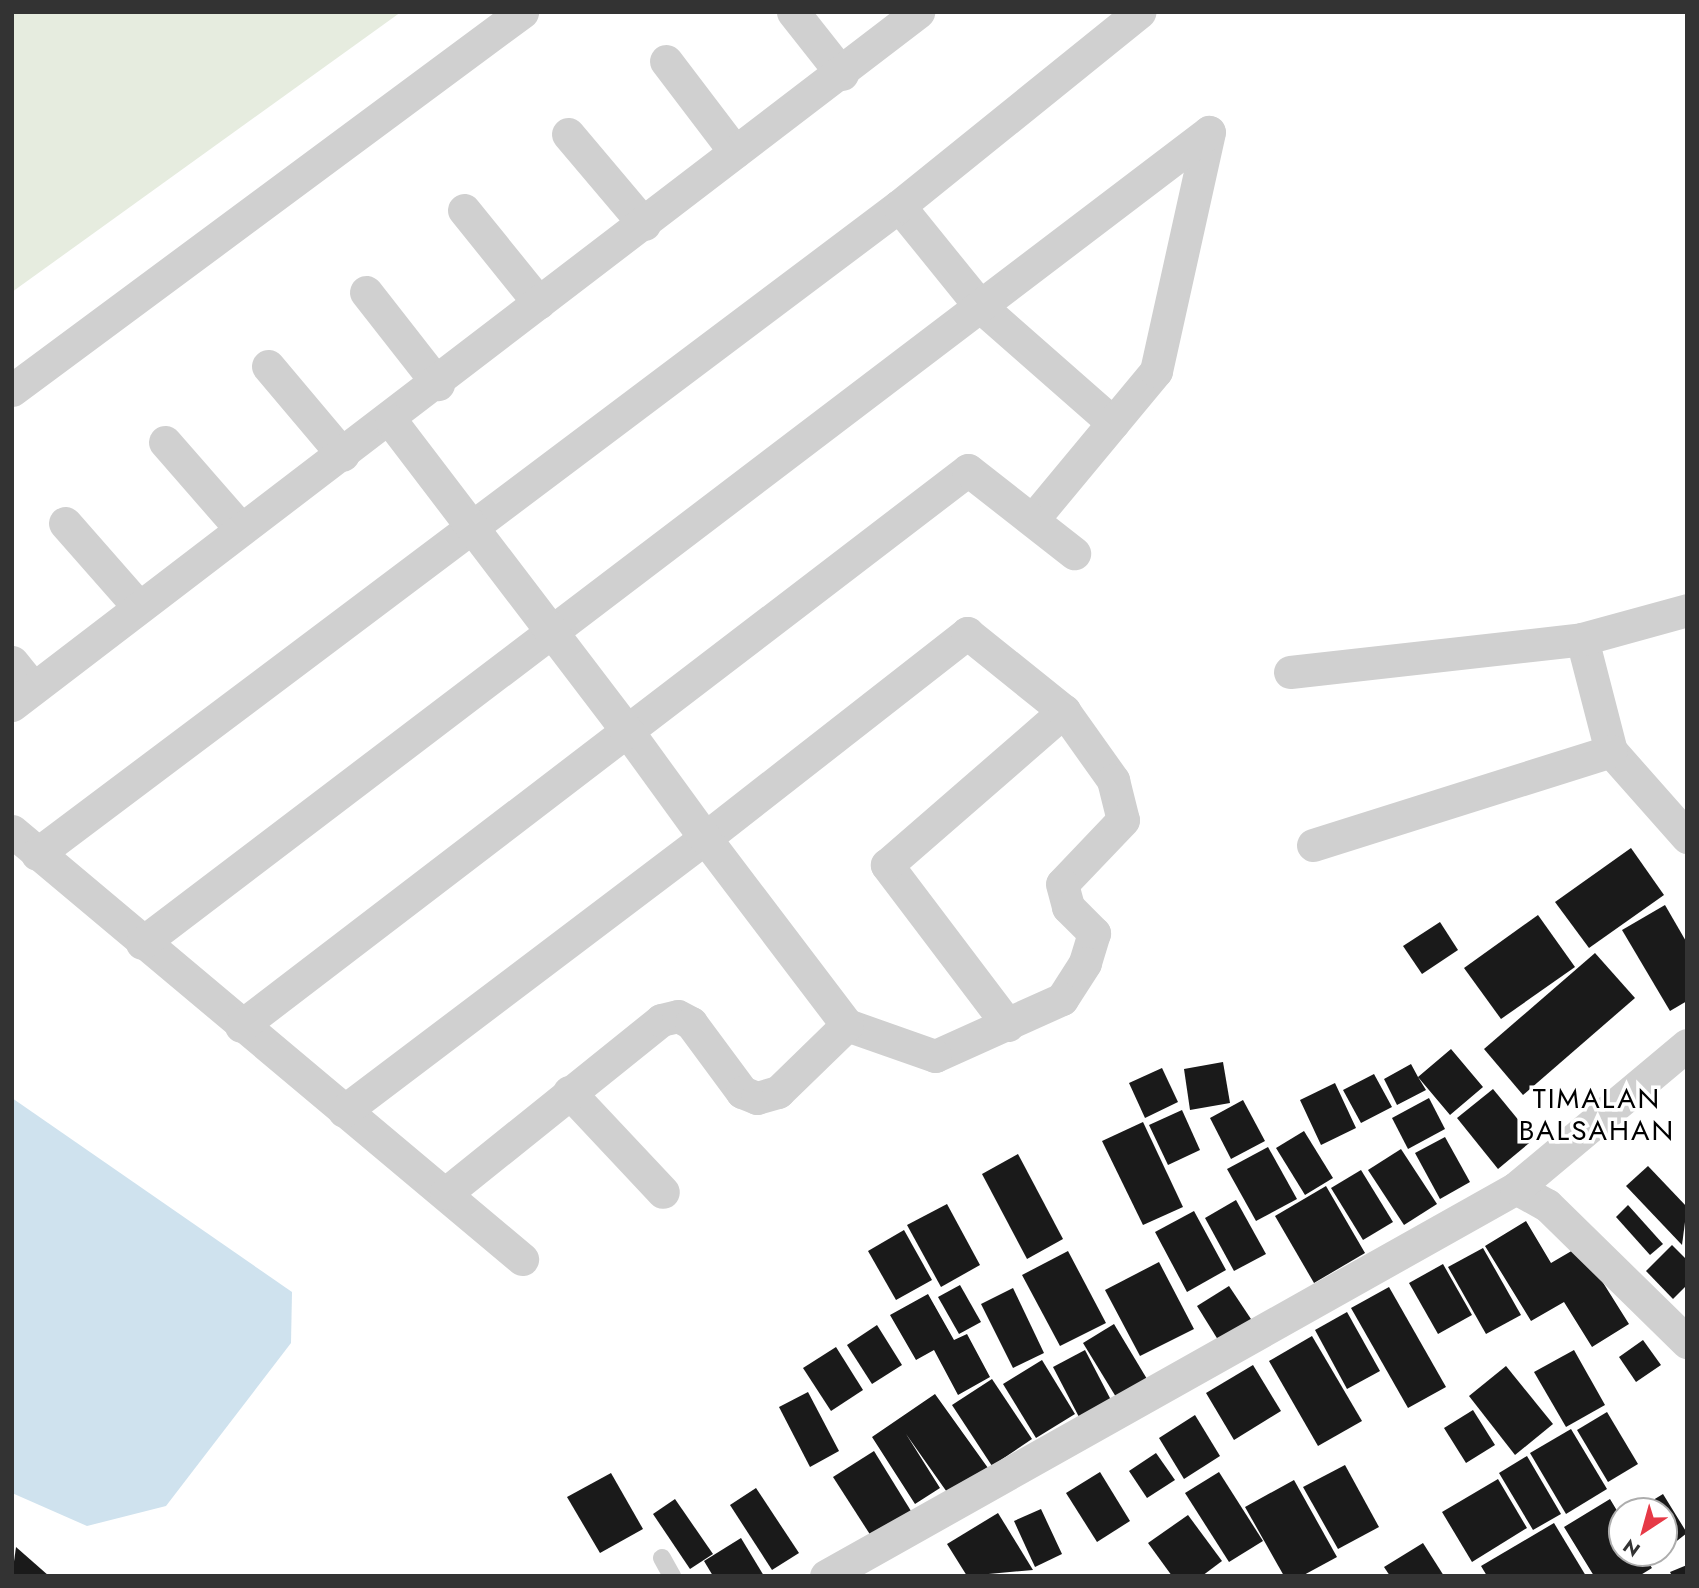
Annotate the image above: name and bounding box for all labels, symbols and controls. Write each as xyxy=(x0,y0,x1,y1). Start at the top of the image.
district label: TIMALAN BALSAHAN xyxy=(1520,1082,1674,1148)
north arrow xyxy=(1608,1497,1678,1567)
text: N xyxy=(1617,1532,1646,1563)

